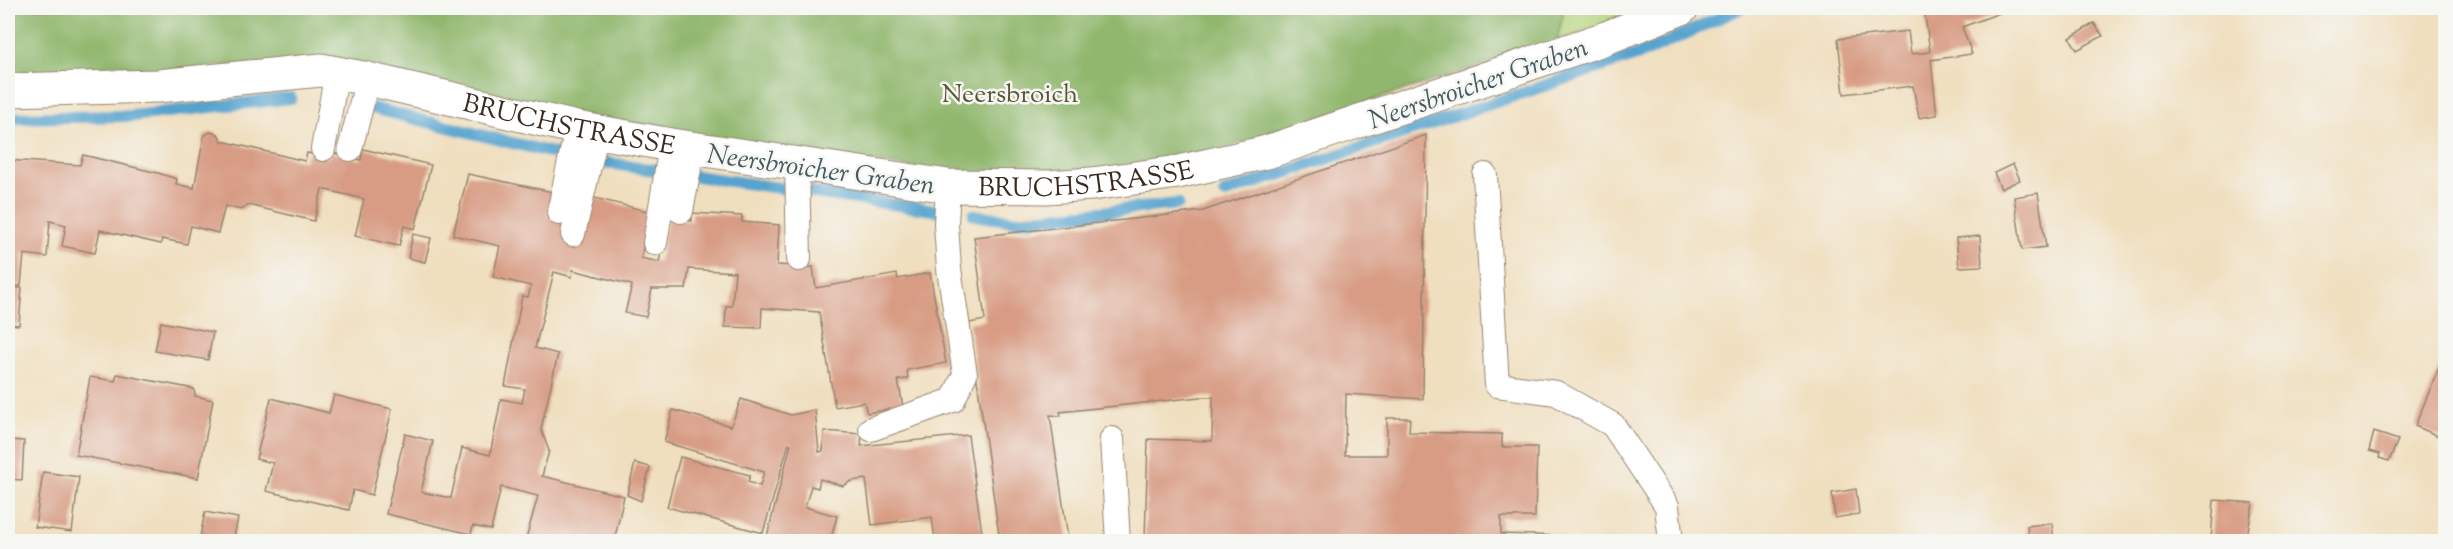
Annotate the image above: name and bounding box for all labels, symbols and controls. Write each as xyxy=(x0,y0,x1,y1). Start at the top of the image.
water label: Neersbroicher Graben xyxy=(1364,30,1594,141)
park label: Neersbroich xyxy=(942,77,1078,114)
street label: BRUCHSTRASSE xyxy=(459,86,678,166)
water label: Neersbroicher Graben xyxy=(704,136,937,207)
street label: BRUCHSTRASSE xyxy=(978,153,1198,208)

